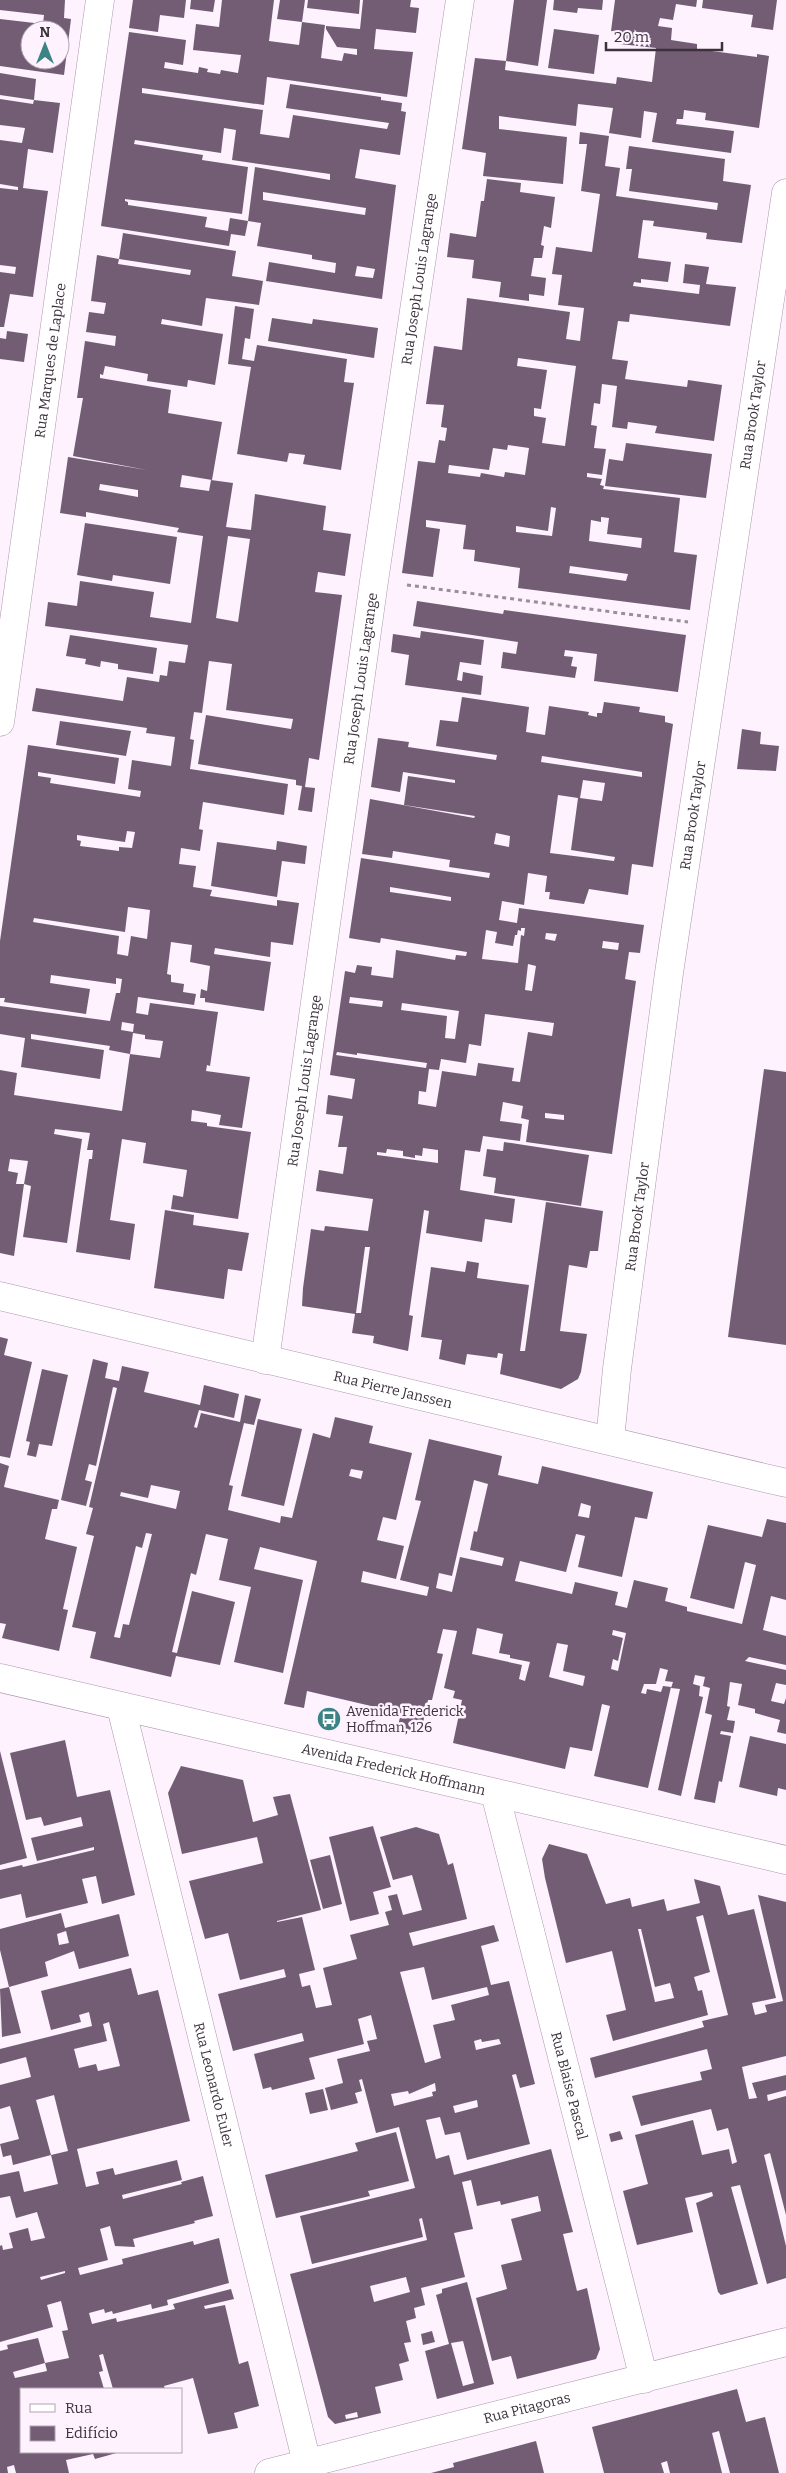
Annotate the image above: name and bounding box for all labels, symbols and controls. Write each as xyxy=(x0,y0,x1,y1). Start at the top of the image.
north arrow xyxy=(20,20,70,70)
scale bar xyxy=(606,20,722,52)
text: N xyxy=(40,24,51,41)
text: 20 m xyxy=(614,28,650,46)
street label: Rua Joseph Louis Lagrange xyxy=(398,192,440,366)
street label: Rua Marques de Laplace xyxy=(31,282,70,439)
street label: Rua Brook Taylor xyxy=(737,359,770,471)
street label: Rua Joseph Louis Lagrange xyxy=(340,592,381,766)
street label: Rua Brook Taylor xyxy=(677,760,710,871)
street label: Rua Joseph Louis Lagrange xyxy=(284,994,325,1168)
street label: Rua Brook Taylor xyxy=(622,1161,653,1272)
street label: Rua Pierre Janssen xyxy=(332,1368,454,1412)
place label: Avenida Frederick Hoffman, 126 xyxy=(346,1703,464,1736)
bus stop icon: Avenida Frederick Hoffman, 126 xyxy=(316,1706,342,1732)
street label: Avenida Frederick Hoffmann xyxy=(300,1740,487,1799)
street label: Rua Leonardo Euler xyxy=(190,2021,237,2149)
street label: Rua Blaise Pascal xyxy=(547,2030,591,2142)
legend xyxy=(20,2388,182,2453)
street label: Rua Pitagoras xyxy=(482,2389,572,2427)
text: Rua xyxy=(65,2399,92,2417)
text: Edifício xyxy=(65,2424,118,2442)

